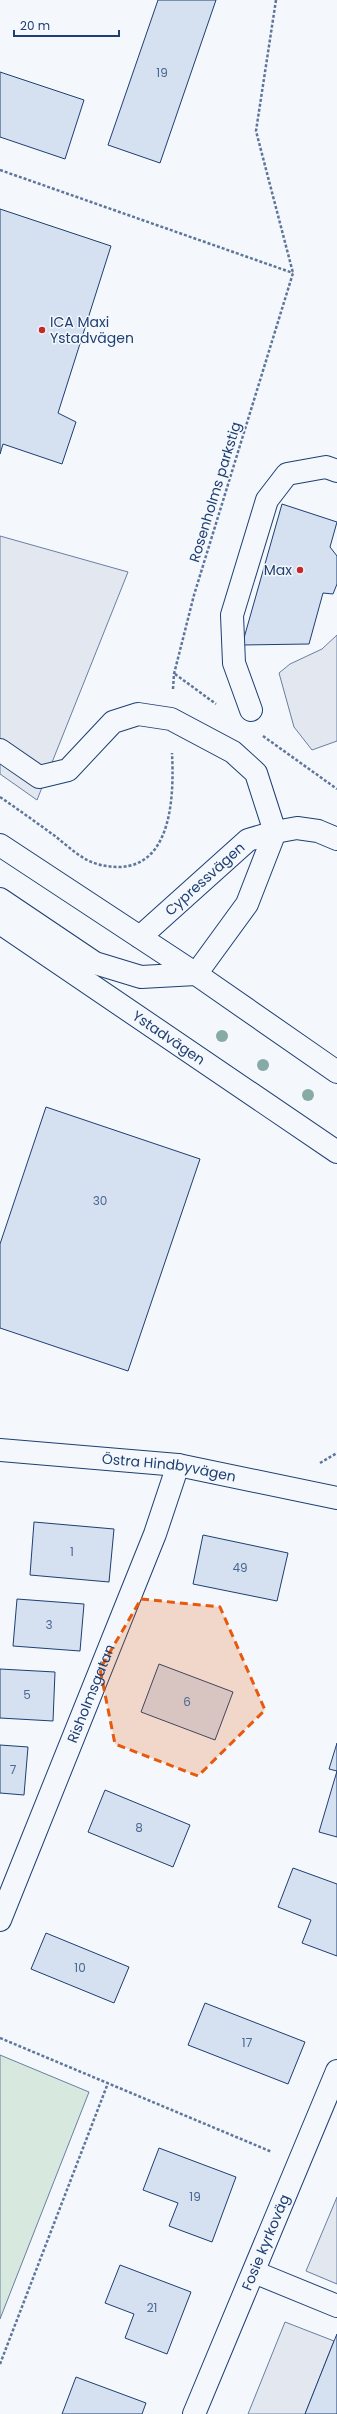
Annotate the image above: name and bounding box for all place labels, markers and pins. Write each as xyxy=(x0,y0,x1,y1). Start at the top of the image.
place label: ICA Maxi Ystadvägen xyxy=(50,312,134,348)
marker: ICA Maxi Ystadvägen xyxy=(37,325,47,335)
place label: Max xyxy=(264,560,292,580)
marker: Max xyxy=(295,565,305,575)

